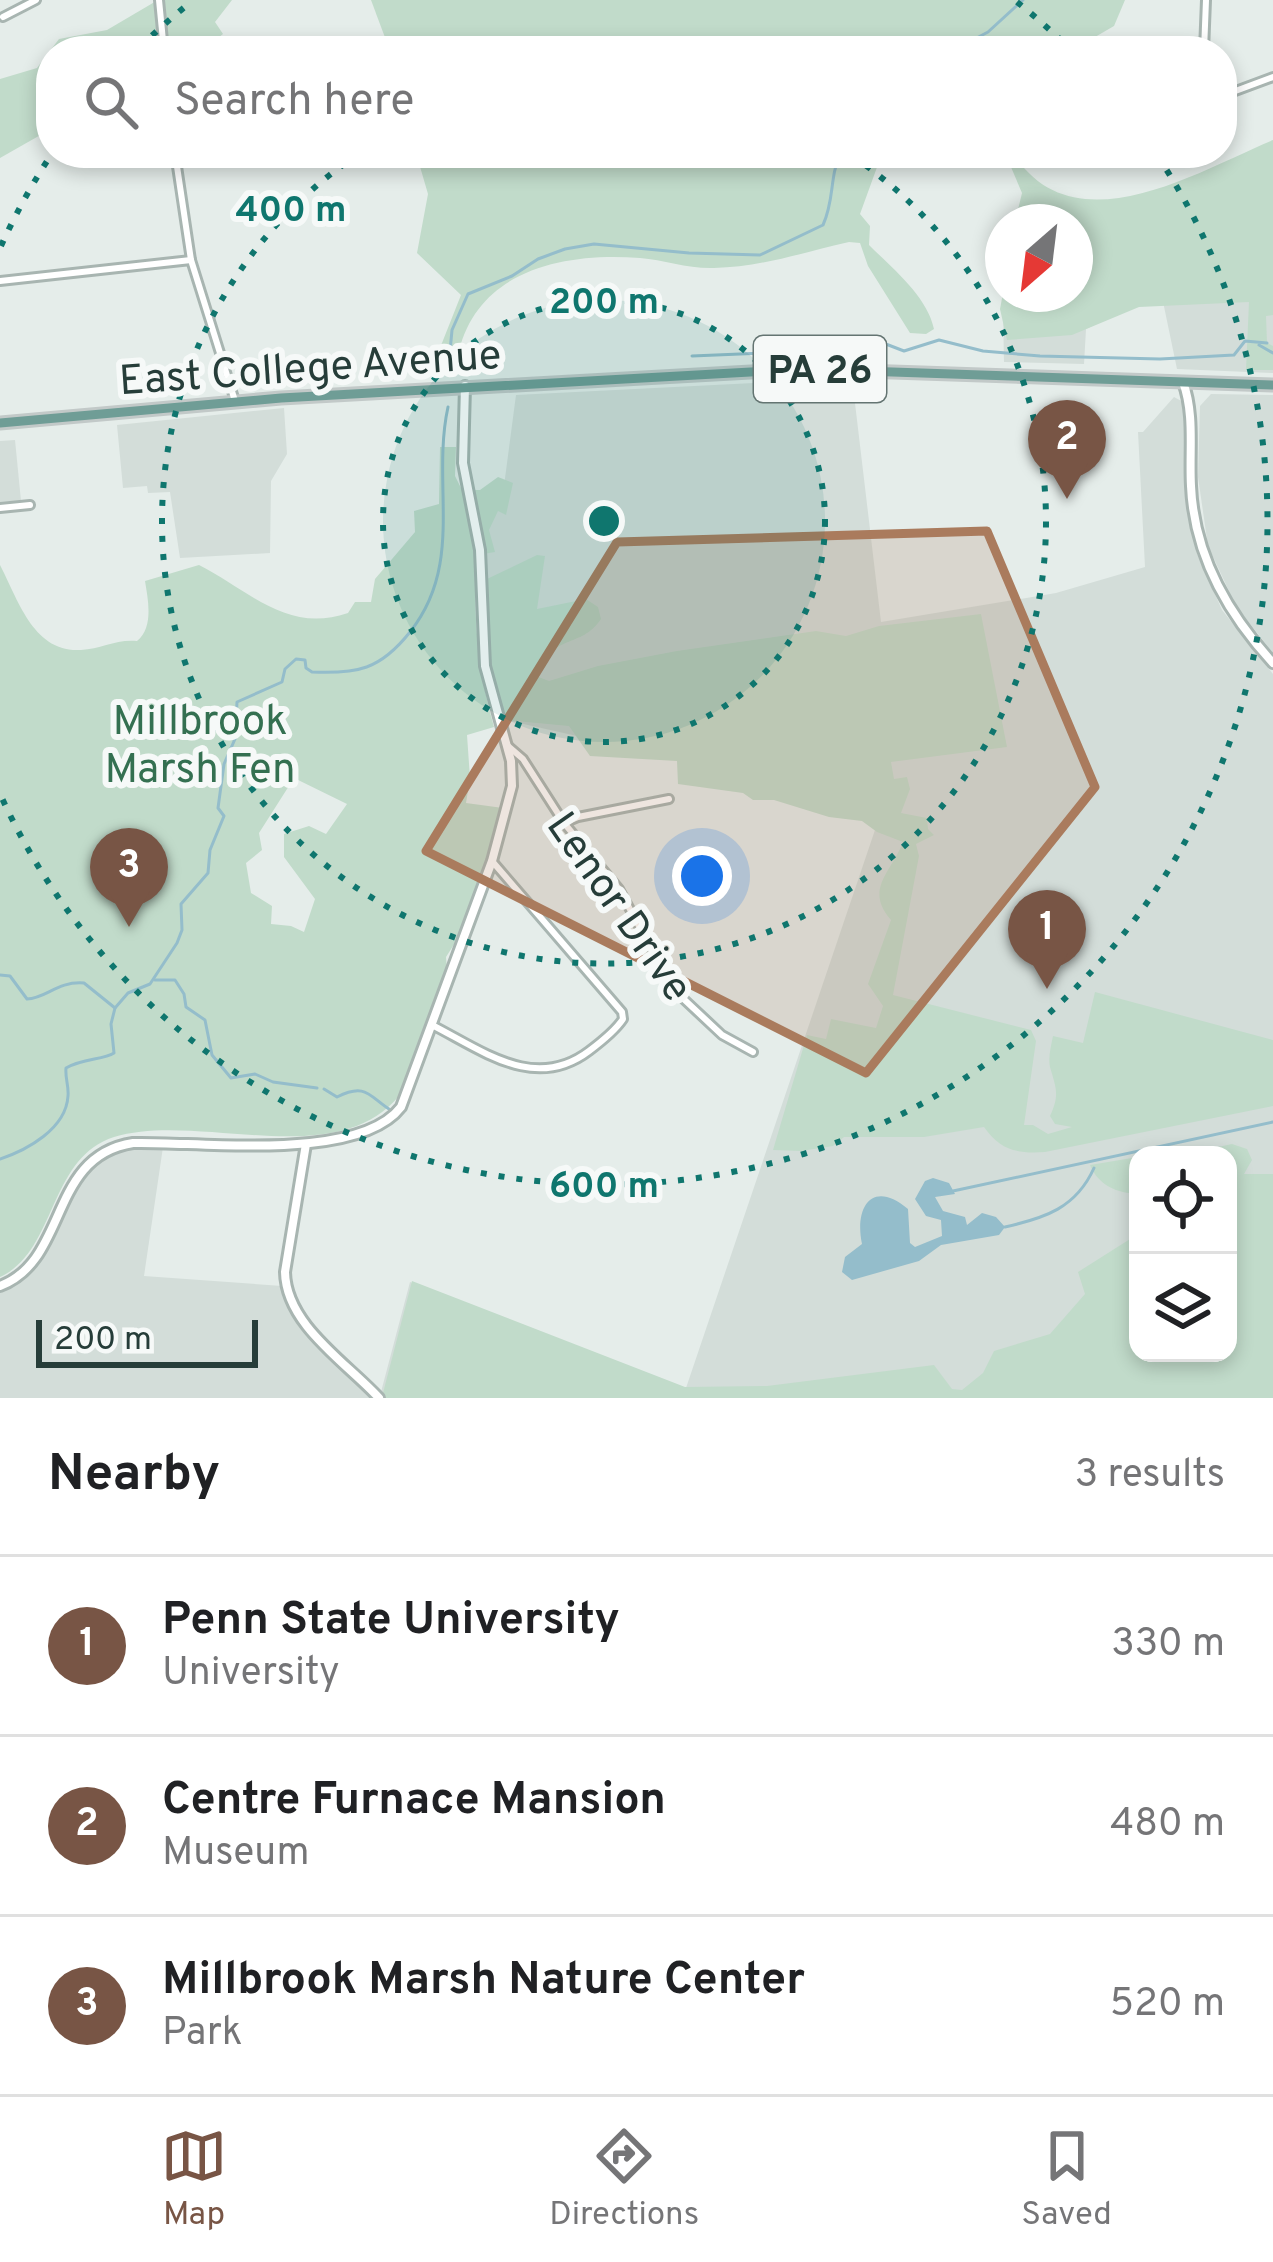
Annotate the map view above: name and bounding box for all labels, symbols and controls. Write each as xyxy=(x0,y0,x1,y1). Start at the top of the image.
search box xyxy=(36,36,1237,168)
icon: search xyxy=(78,69,144,135)
text: Search here xyxy=(174,74,414,131)
text: 400 m xyxy=(235,189,347,235)
north arrow xyxy=(985,204,1093,312)
text: 200 m xyxy=(549,281,659,327)
street label: East College Avenue xyxy=(117,331,503,410)
road number: PA 26 xyxy=(754,336,886,402)
pin: 2 xyxy=(1028,400,1106,499)
centre of rings xyxy=(583,500,625,542)
park label: Millbrook Marsh Fen xyxy=(104,697,296,798)
street label: Lenor Drive xyxy=(533,803,702,1014)
pin: 3 xyxy=(90,828,168,927)
your location xyxy=(672,846,732,906)
pin: 1 xyxy=(1008,890,1086,989)
map controls xyxy=(1129,1146,1237,1362)
button: locate xyxy=(1129,1146,1237,1254)
text: 600 m xyxy=(549,1165,659,1211)
button: layers xyxy=(1129,1254,1237,1362)
scale bar xyxy=(36,1314,258,1367)
text: 200 m xyxy=(54,1320,152,1362)
text: Nearby xyxy=(48,1444,220,1509)
text: 3 results xyxy=(1075,1452,1225,1501)
text: Penn State University xyxy=(162,1593,620,1650)
text: 1 xyxy=(79,1621,95,1670)
text: 330 m xyxy=(1111,1621,1225,1670)
text: University xyxy=(162,1650,340,1699)
text: Centre Furnace Mansion xyxy=(162,1773,666,1830)
text: 2 xyxy=(75,1801,99,1850)
text: 480 m xyxy=(1110,1801,1225,1850)
text: Museum xyxy=(162,1830,309,1879)
text: Millbrook Marsh Nature Center xyxy=(162,1953,805,2010)
text: 3 xyxy=(75,1981,99,2030)
text: 520 m xyxy=(1110,1981,1225,2030)
text: Park xyxy=(162,2010,243,2059)
tab: Map xyxy=(161,2123,227,2237)
tab: Directions xyxy=(549,2123,699,2237)
tab: Saved xyxy=(1021,2123,1112,2237)

